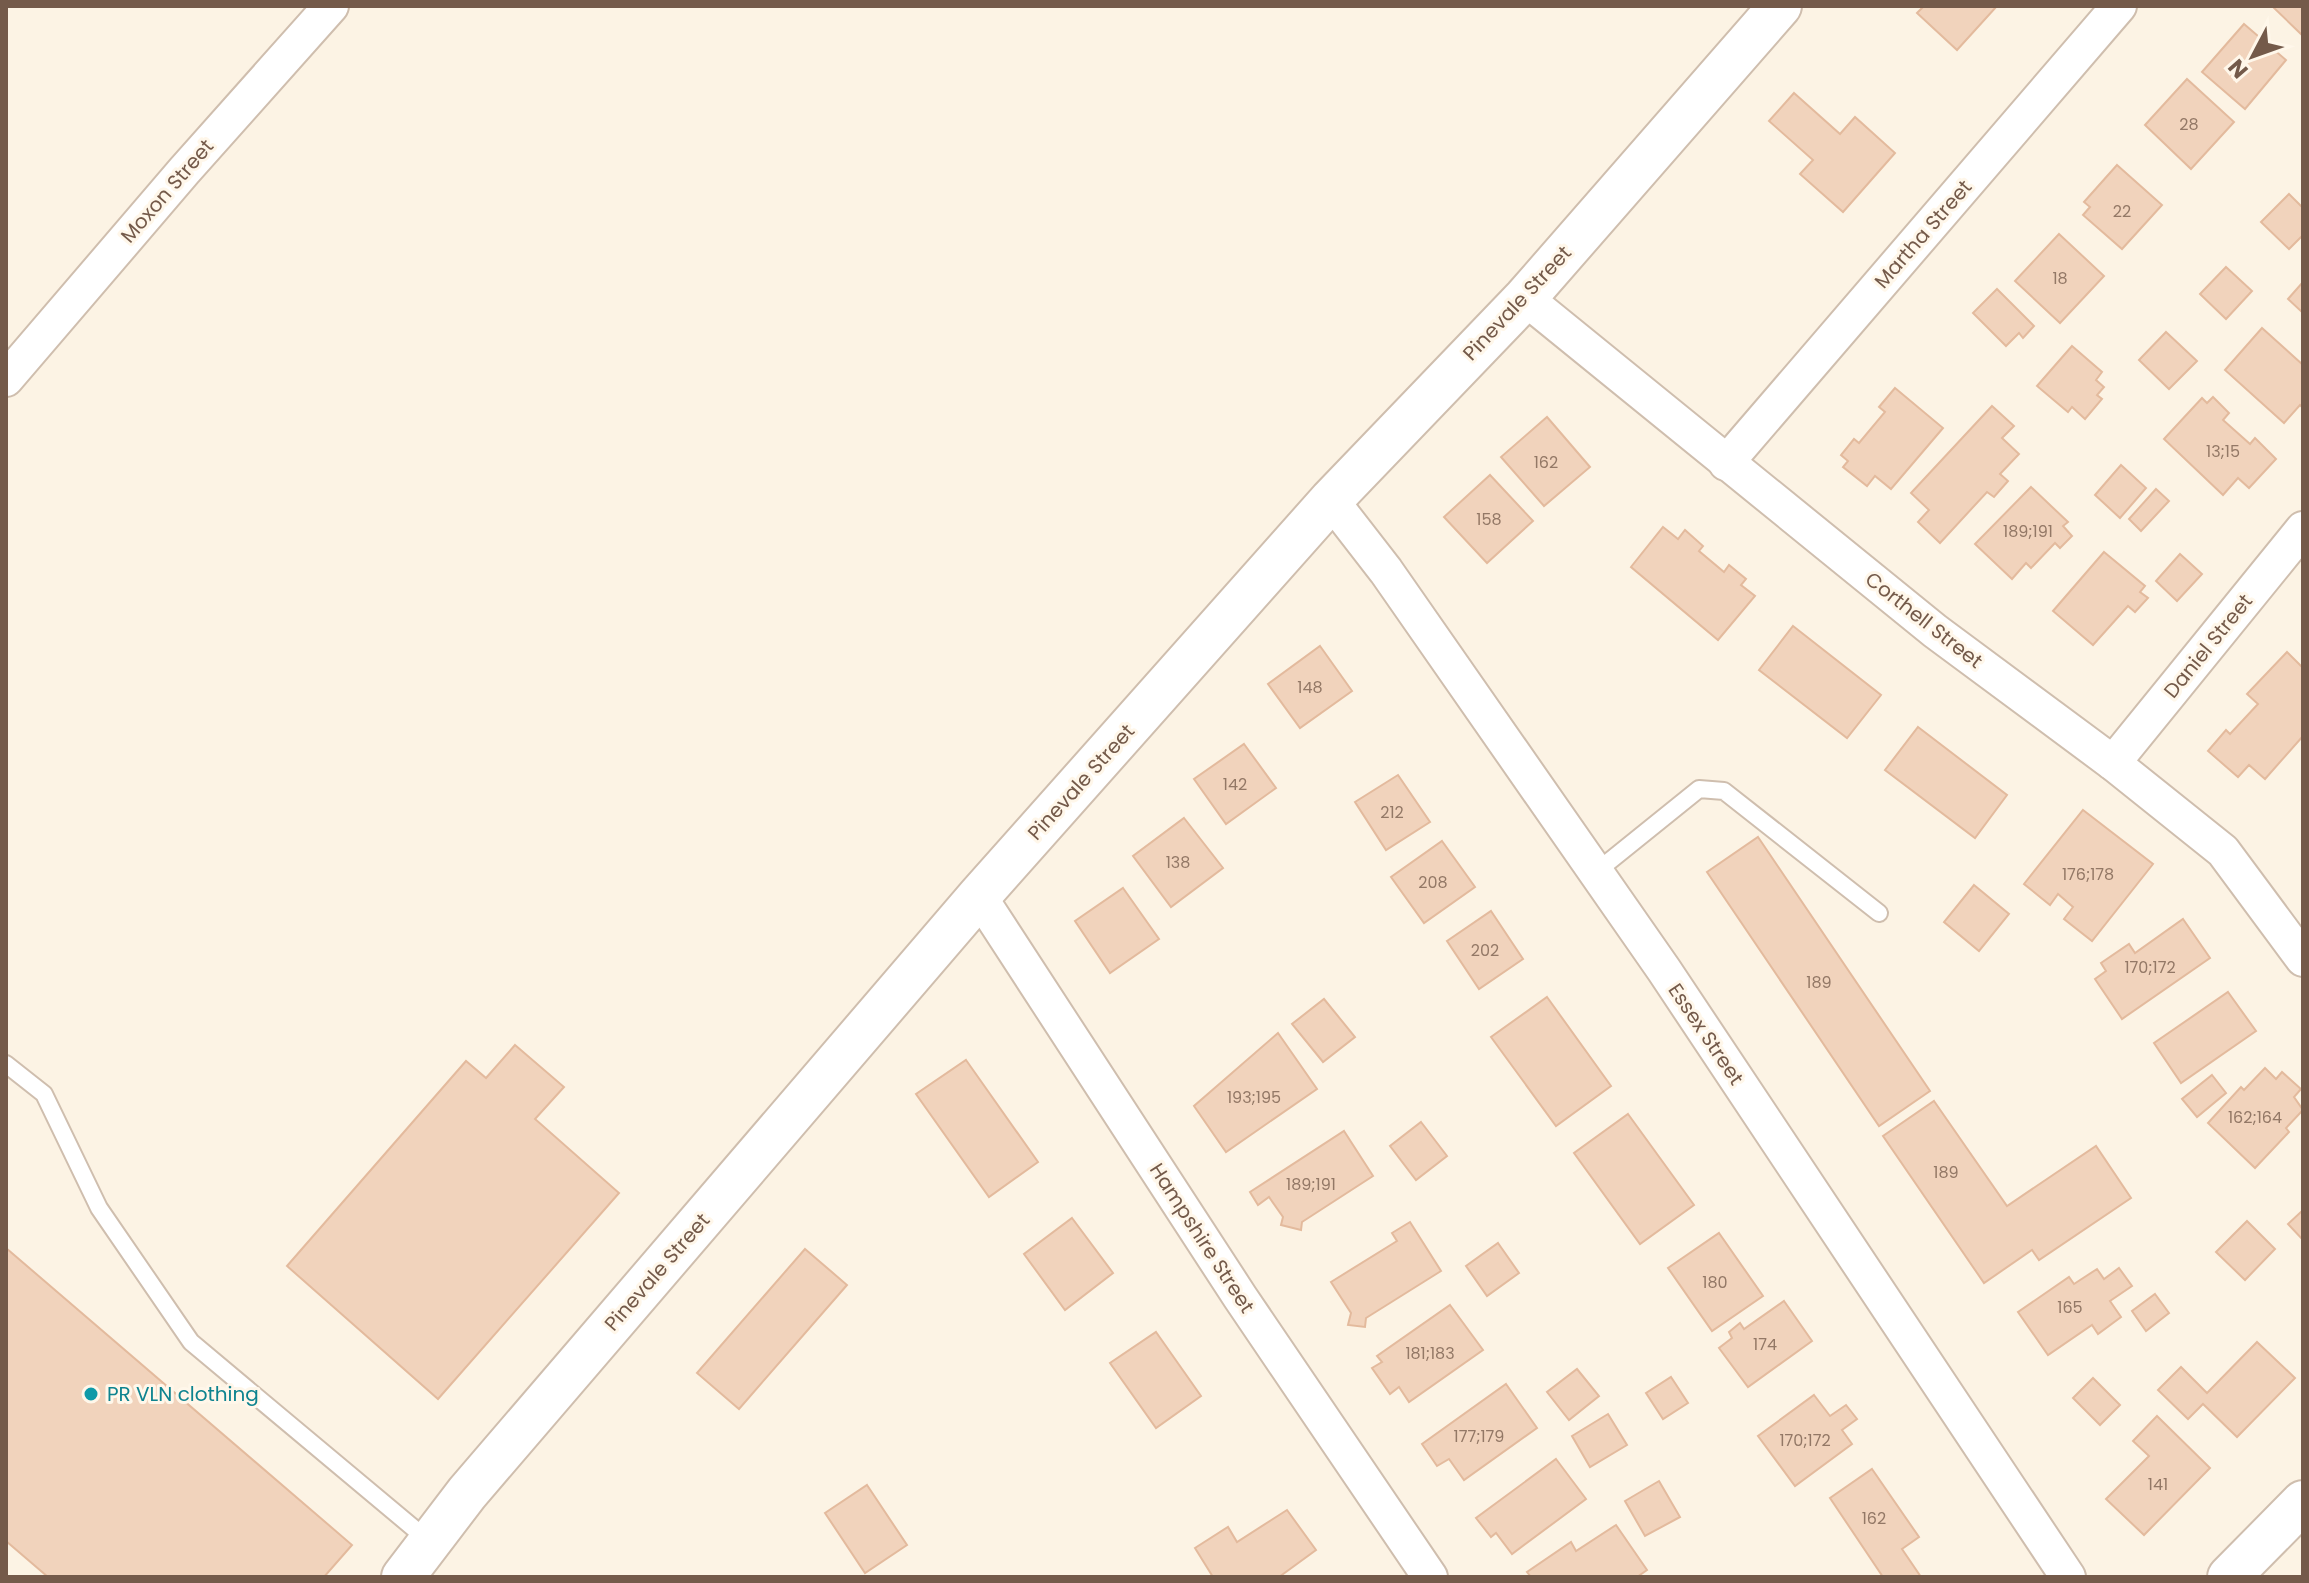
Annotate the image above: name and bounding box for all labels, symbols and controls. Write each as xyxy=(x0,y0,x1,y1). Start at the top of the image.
north arrow xyxy=(2213,16,2293,96)
text: N xyxy=(2221,52,2255,85)
house number: 28 xyxy=(2179,113,2199,136)
street label: Moxon Street xyxy=(114,133,220,249)
street label: Martha Street xyxy=(1868,174,1978,294)
house number: 22 xyxy=(2113,200,2131,223)
street label: Pinevale Street xyxy=(1456,239,1578,367)
house number: 18 xyxy=(2052,267,2068,290)
house number: 13;15 xyxy=(2206,440,2240,463)
house number: 162 xyxy=(1534,451,1558,474)
house number: 158 xyxy=(1476,508,1502,531)
house number: 189;191 xyxy=(2003,520,2053,543)
street label: Corthell Street xyxy=(1859,565,1989,675)
street label: Daniel Street xyxy=(2157,588,2259,704)
house number: 148 xyxy=(1297,676,1323,699)
street label: Pinevale Street xyxy=(1021,718,1141,846)
house number: 142 xyxy=(1223,773,1247,796)
house number: 212 xyxy=(1380,801,1404,824)
house number: 138 xyxy=(1166,851,1190,874)
house number: 176;178 xyxy=(2062,863,2114,886)
house number: 208 xyxy=(1418,871,1448,894)
house number: 202 xyxy=(1471,939,1499,962)
house number: 170;172 xyxy=(2124,956,2176,979)
house number: 189 xyxy=(1806,971,1832,994)
street label: Essex Street xyxy=(1662,978,1750,1090)
house number: 193;195 xyxy=(1227,1086,1281,1109)
house number: 162;164 xyxy=(2228,1106,2282,1129)
street label: Hampshire Street xyxy=(1143,1158,1261,1318)
house number: 189 xyxy=(1933,1161,1959,1184)
house number: 189;191 xyxy=(1286,1173,1336,1196)
street label: Pinevale Street xyxy=(598,1207,716,1337)
house number: 180 xyxy=(1702,1271,1728,1294)
house number: 165 xyxy=(2057,1296,2083,1319)
house number: 174 xyxy=(1753,1333,1777,1356)
house number: 181;183 xyxy=(1405,1342,1455,1365)
place label: PR VLN clothing xyxy=(107,1380,259,1408)
marker: PR VLN clothing xyxy=(82,1385,100,1403)
house number: 177;179 xyxy=(1454,1425,1504,1448)
house number: 170;172 xyxy=(1779,1429,1831,1452)
house number: 141 xyxy=(2148,1473,2168,1496)
house number: 162 xyxy=(1862,1507,1886,1530)

